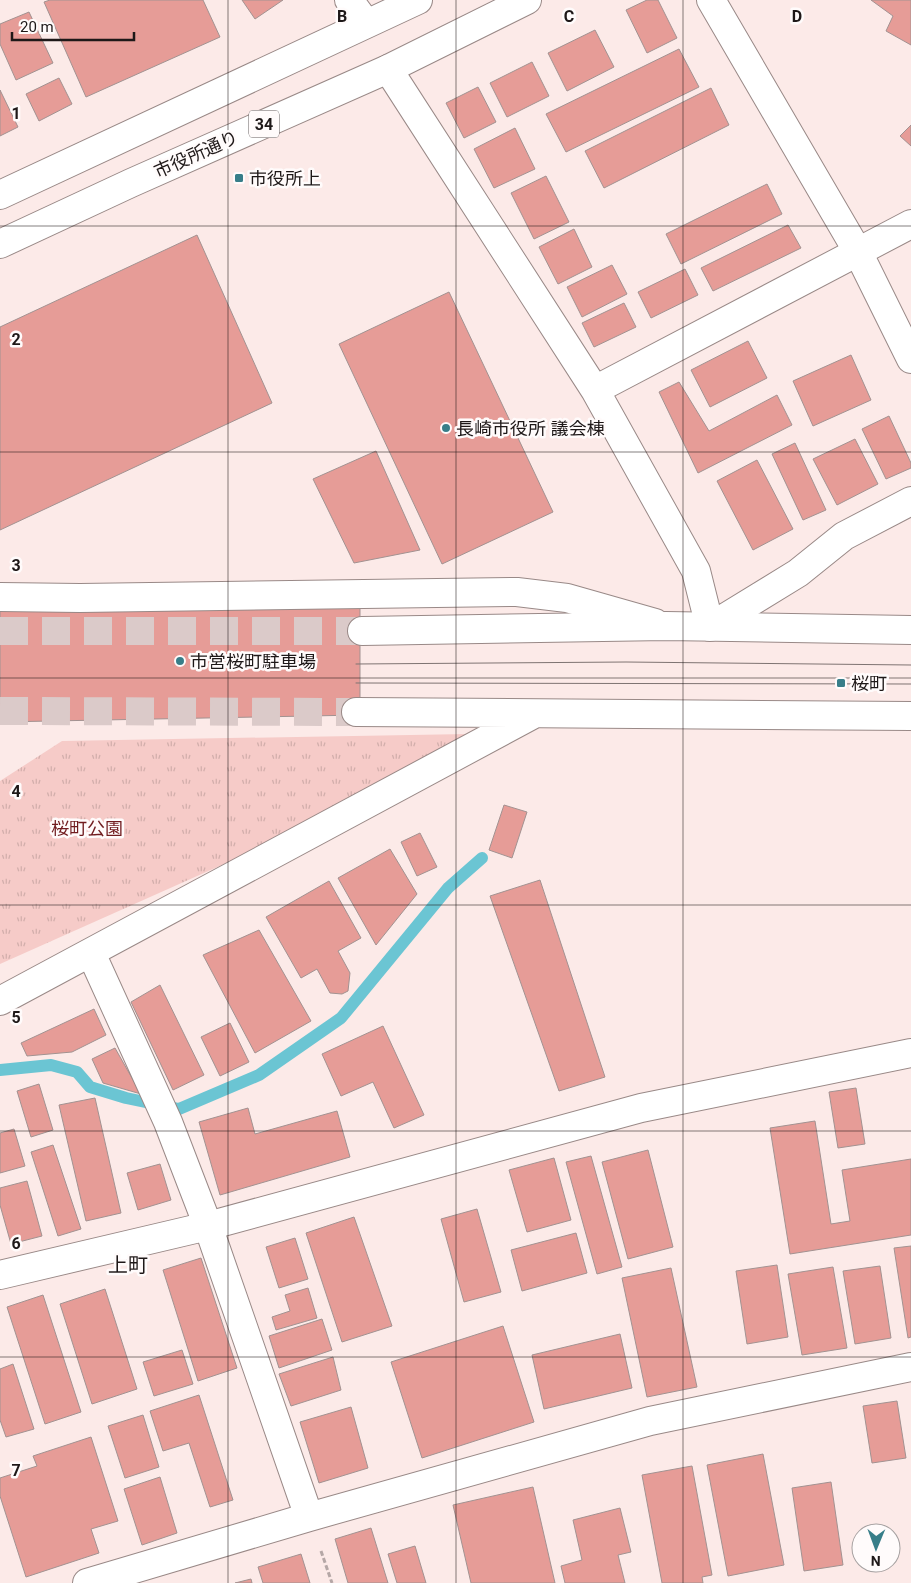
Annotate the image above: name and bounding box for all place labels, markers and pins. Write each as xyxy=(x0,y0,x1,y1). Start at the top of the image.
place label: 市役所上 xyxy=(249,168,321,189)
marker: 市役所上 xyxy=(233,172,245,184)
place label: 長崎市役所 議会棟 xyxy=(456,418,604,439)
marker: 長崎市役所 議会棟 xyxy=(440,422,452,434)
place label: 市営桜町駐車場 xyxy=(190,651,316,672)
marker: 市営桜町駐車場 xyxy=(174,655,186,667)
place label: 桜町 xyxy=(851,673,887,694)
marker: 桜町 xyxy=(835,677,847,689)

